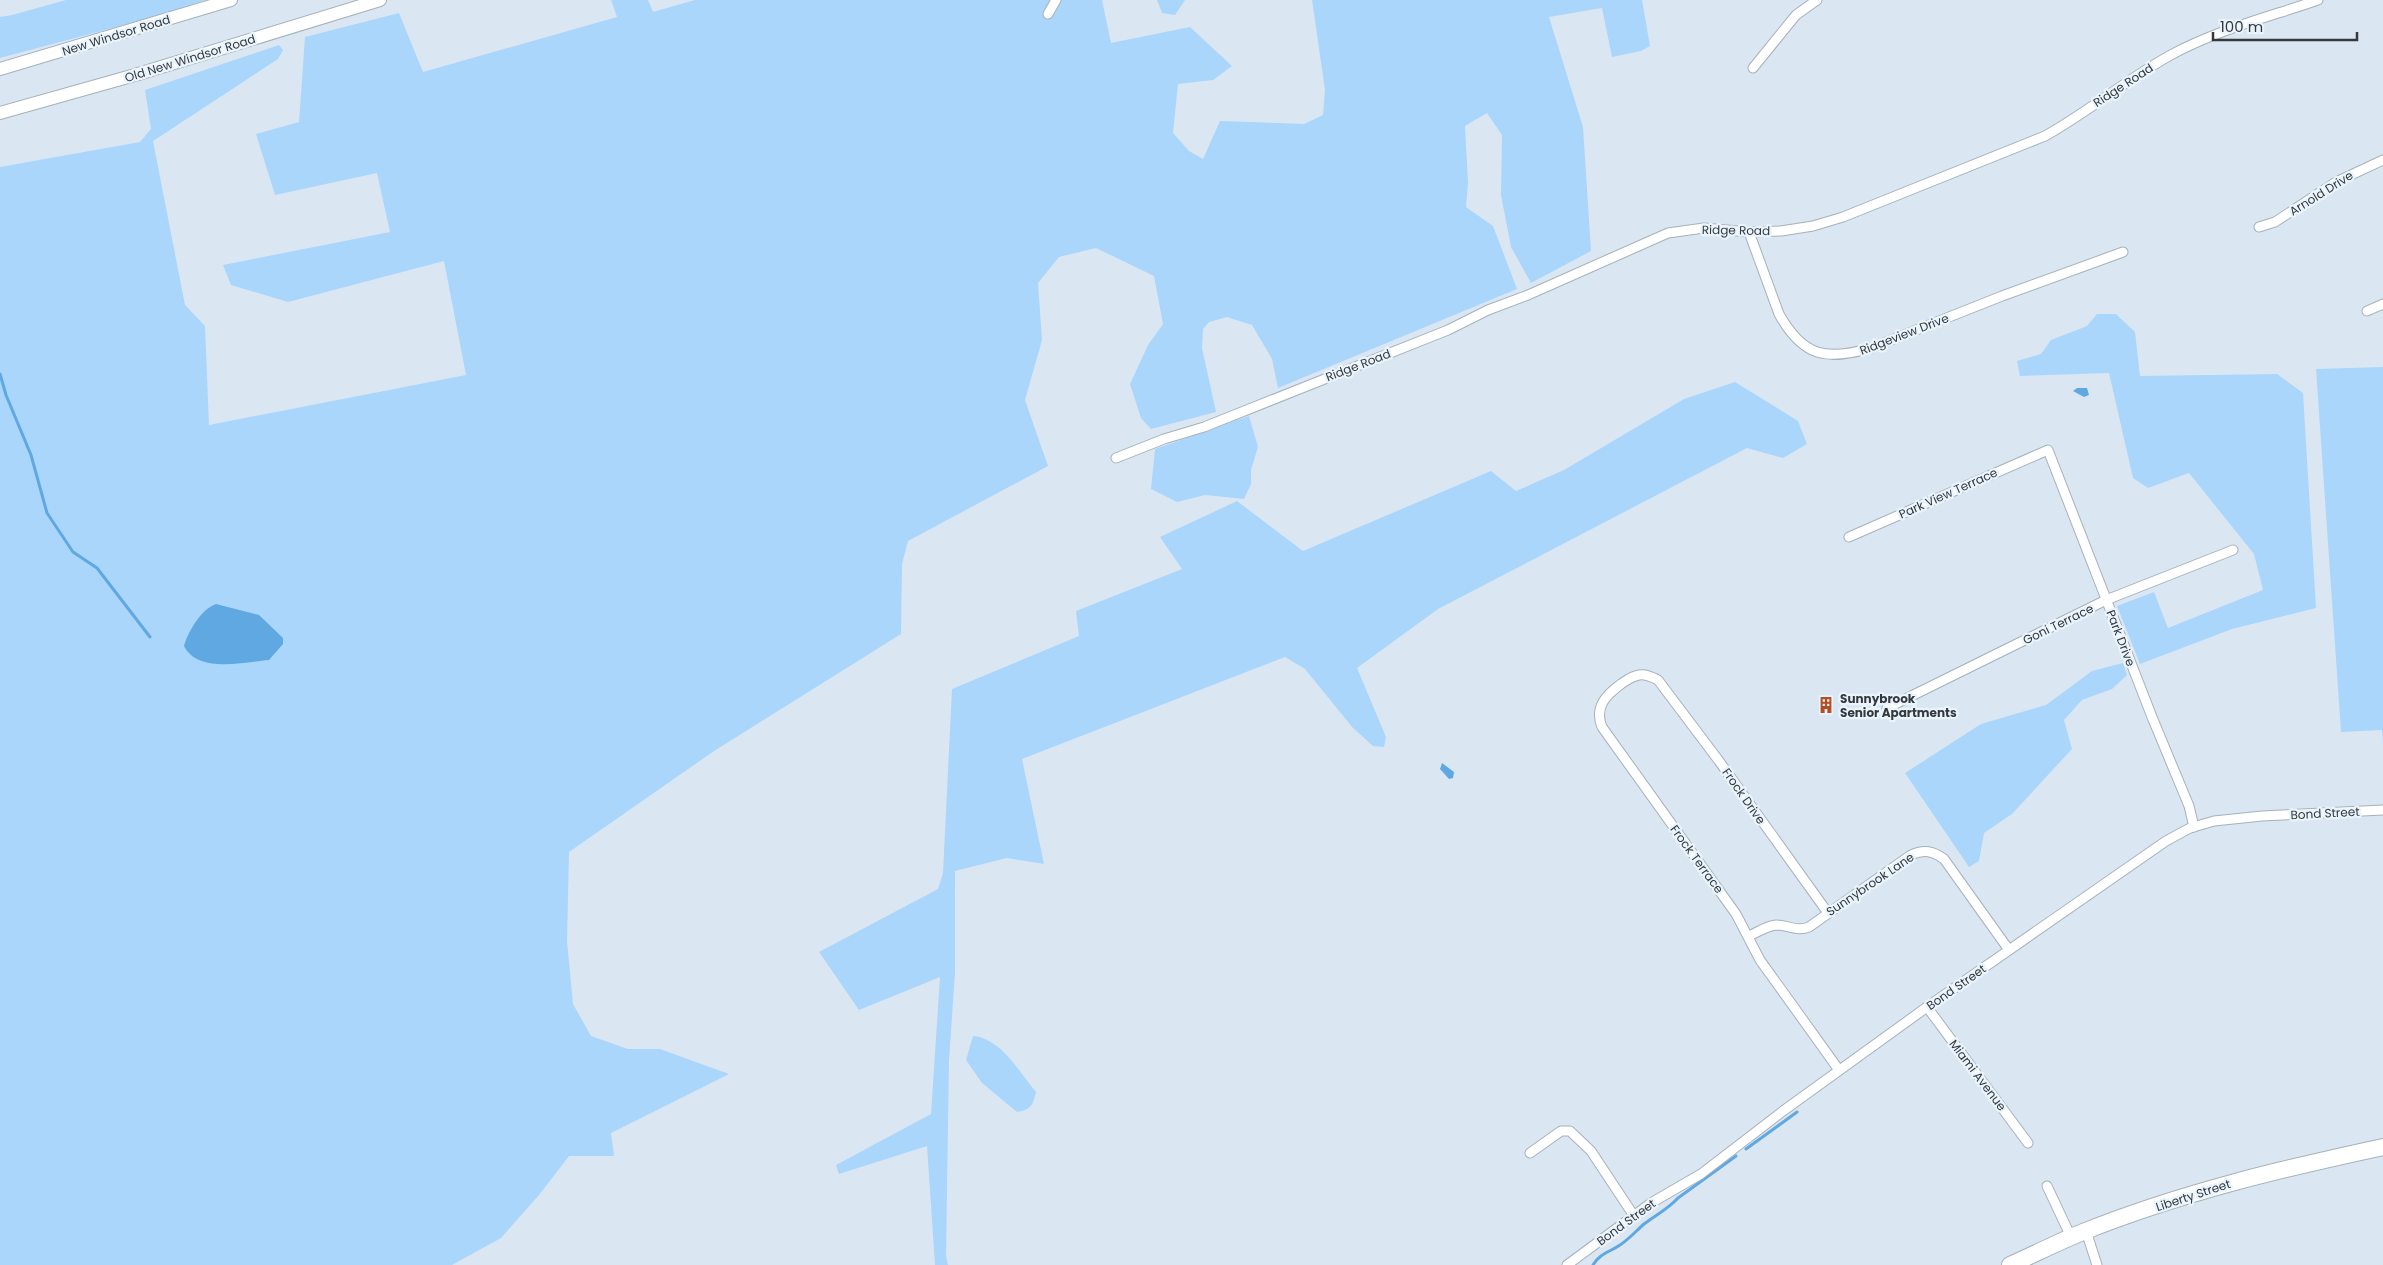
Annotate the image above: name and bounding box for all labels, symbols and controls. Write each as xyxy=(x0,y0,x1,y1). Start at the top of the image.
street label: New Windsor Road xyxy=(60,10,172,60)
scale bar xyxy=(2213,10,2357,42)
text: 100 m xyxy=(2220,16,2263,37)
street label: Old New Windsor Road xyxy=(123,30,257,86)
street label: Ridge Road xyxy=(2090,59,2156,111)
street label: Arnold Drive xyxy=(2286,167,2356,219)
street label: Ridge Road xyxy=(1702,221,1770,239)
street label: Ridgeview Drive xyxy=(1857,309,1951,359)
street label: Ridge Road xyxy=(1323,345,1393,385)
street label: Park View Terrace xyxy=(1896,464,2000,522)
street label: Goni Terrace xyxy=(2020,600,2096,648)
street label: Park Drive xyxy=(2102,607,2140,669)
place label: Sunnybrook Senior Apartments xyxy=(1840,690,1957,721)
building icon: Sunnybrook Senior Apartments xyxy=(1816,695,1836,715)
street label: Frock Drive xyxy=(1718,765,1770,827)
street label: Bond Street xyxy=(2290,803,2360,823)
street label: Frock Terrace xyxy=(1666,821,1728,897)
street label: Sunnybrook Lane xyxy=(1823,848,1917,920)
street label: Bond Street xyxy=(1923,960,1989,1014)
street label: Miami Avenue xyxy=(1946,1036,2010,1114)
street label: Liberty Street xyxy=(2153,1175,2233,1215)
street label: Bond Street xyxy=(1593,1195,1659,1249)

